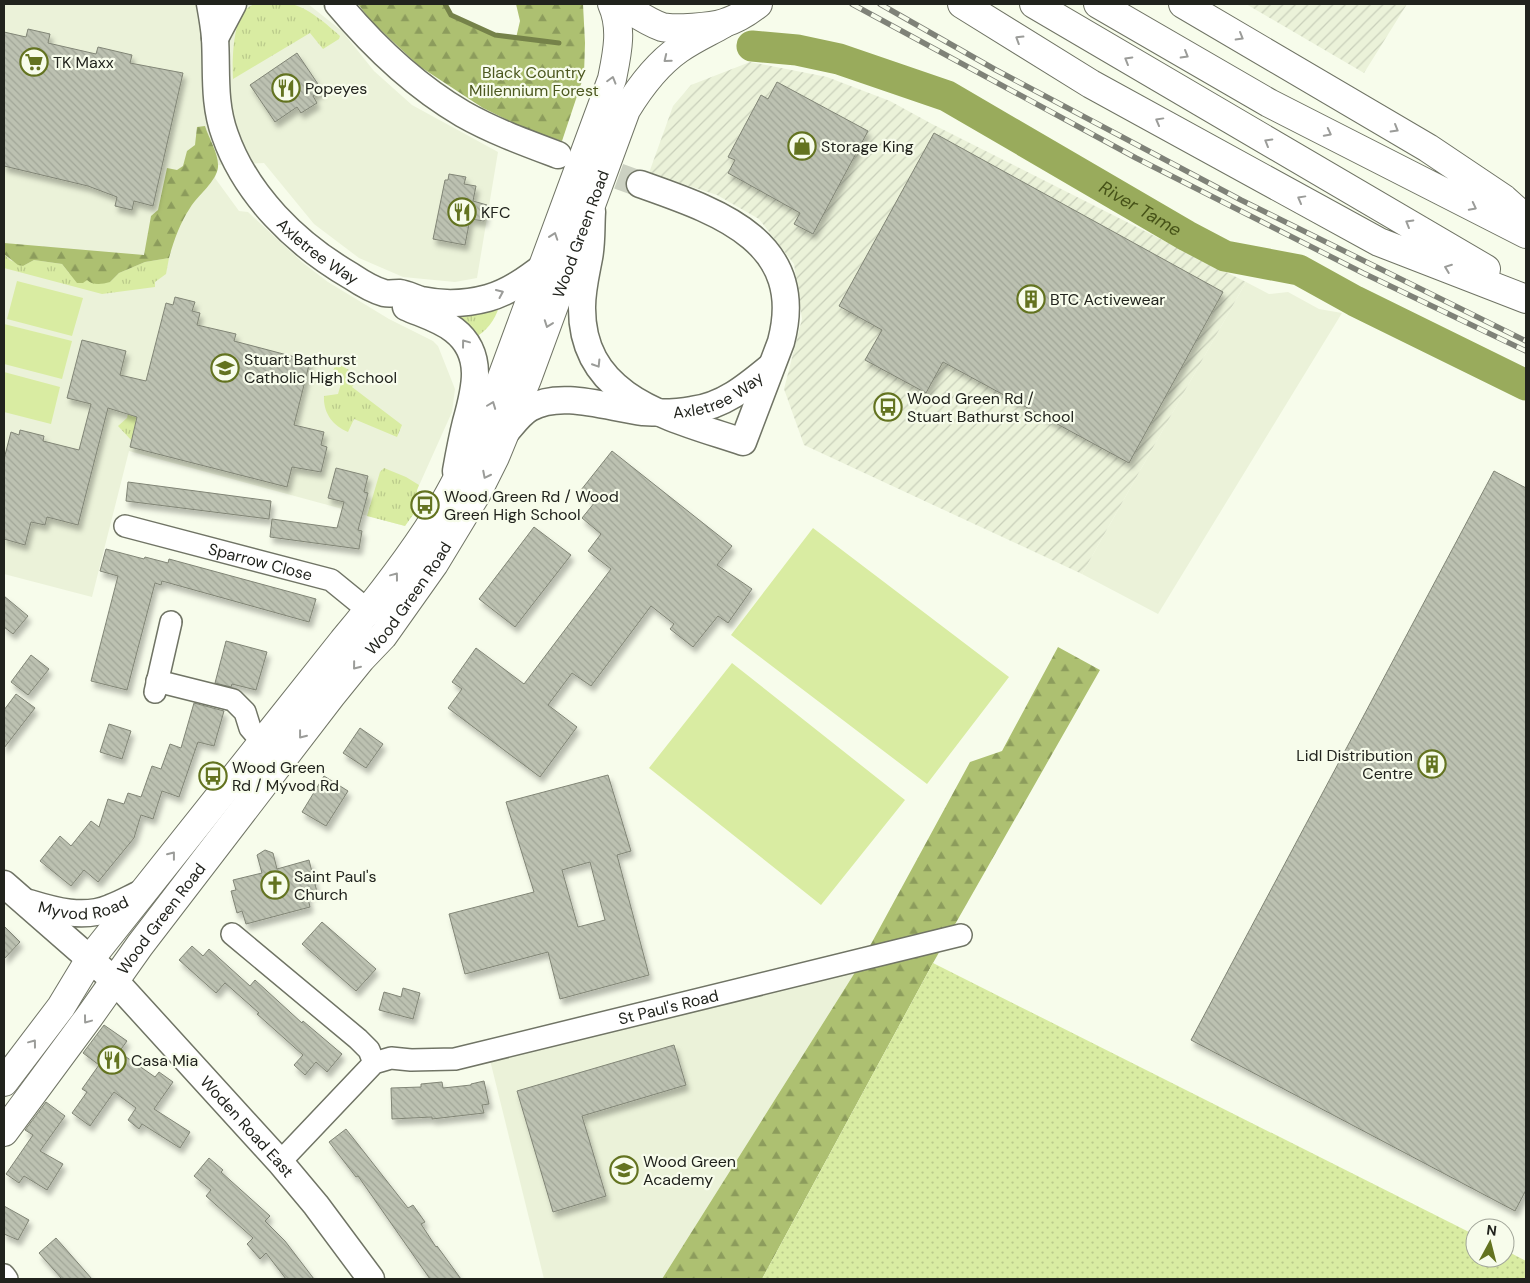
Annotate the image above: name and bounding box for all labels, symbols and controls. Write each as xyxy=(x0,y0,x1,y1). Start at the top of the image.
one-way arrow xyxy=(1234,31,1243,41)
one-way arrow xyxy=(1015,36,1024,46)
supermarket icon: TK Maxx xyxy=(19,47,49,77)
one-way arrow xyxy=(1180,49,1189,59)
place label: TK Maxx xyxy=(53,52,114,73)
one-way arrow xyxy=(664,53,673,61)
one-way arrow xyxy=(1124,56,1133,66)
park label: Black Country Millennium Forest xyxy=(469,62,599,101)
restaurant icon: Popeyes xyxy=(271,73,301,103)
one-way arrow xyxy=(606,76,616,84)
place label: Popeyes xyxy=(305,78,367,99)
one-way arrow xyxy=(1155,118,1164,128)
one-way arrow xyxy=(1389,122,1398,132)
one-way arrow xyxy=(1323,127,1332,137)
shop icon: Storage King xyxy=(787,131,817,161)
place label: Storage King xyxy=(821,136,914,157)
one-way arrow xyxy=(1265,138,1274,148)
street label: Wood Green Road xyxy=(547,167,614,301)
water label: River Tame xyxy=(1095,175,1186,242)
one-way arrow xyxy=(1298,195,1307,205)
restaurant icon: KFC xyxy=(447,197,477,227)
one-way arrow xyxy=(1468,200,1477,211)
place label: KFC xyxy=(481,202,510,223)
street label: Axletree Way xyxy=(273,214,363,289)
one-way arrow xyxy=(1405,220,1414,230)
one-way arrow xyxy=(548,232,558,240)
one-way arrow xyxy=(1444,264,1453,275)
building icon: BTC Activewear xyxy=(1016,284,1046,314)
one-way arrow xyxy=(495,289,504,300)
place label: BTC Activewear xyxy=(1050,289,1165,310)
one-way arrow xyxy=(544,320,554,328)
one-way arrow xyxy=(462,339,471,349)
place label: Stuart Bathurst Catholic High School xyxy=(244,349,397,388)
school or university icon: Stuart Bathurst Catholic High School xyxy=(210,353,240,383)
one-way arrow xyxy=(590,358,600,367)
street label: Axletree Way xyxy=(672,367,767,423)
place label: Wood Green Rd / Stuart Bathurst School xyxy=(907,388,1074,427)
bus stop icon: Wood Green Rd / Stuart Bathurst School xyxy=(873,392,903,422)
one-way arrow xyxy=(486,401,496,410)
one-way arrow xyxy=(482,469,492,478)
place label: Wood Green Rd / Wood Green High School xyxy=(444,486,619,525)
bus stop icon: Wood Green Rd / Wood Green High School xyxy=(410,490,440,520)
street label: Sparrow Close xyxy=(206,538,315,585)
street label: Wood Green Road xyxy=(360,538,456,659)
one-way arrow xyxy=(389,573,397,582)
one-way arrow xyxy=(353,660,361,669)
one-way arrow xyxy=(299,729,307,738)
place label: Lidl Distribution Centre xyxy=(1296,745,1413,784)
building icon: Lidl Distribution Centre xyxy=(1417,749,1447,779)
place label: Wood Green Rd / Myvod Rd xyxy=(232,757,339,796)
bus stop icon: Wood Green Rd / Myvod Rd xyxy=(198,761,228,791)
one-way arrow xyxy=(166,851,175,861)
street label: Wood Green Road xyxy=(112,858,210,978)
place label: Saint Paul's Church xyxy=(294,866,376,905)
church icon: Saint Paul's Church xyxy=(260,870,290,900)
street label: Myvod Road xyxy=(36,891,132,924)
street label: St Paul's Road xyxy=(616,984,721,1029)
one-way arrow xyxy=(84,1014,92,1023)
one-way arrow xyxy=(28,1040,36,1049)
restaurant icon: Casa Mia xyxy=(97,1045,127,1075)
place label: Casa Mia xyxy=(131,1050,198,1071)
street label: Woden Road East xyxy=(196,1071,299,1182)
place label: Wood Green Academy xyxy=(643,1151,736,1190)
school or university icon: Wood Green Academy xyxy=(609,1155,639,1185)
north arrow xyxy=(1465,1218,1515,1268)
text: N xyxy=(1485,1221,1498,1240)

